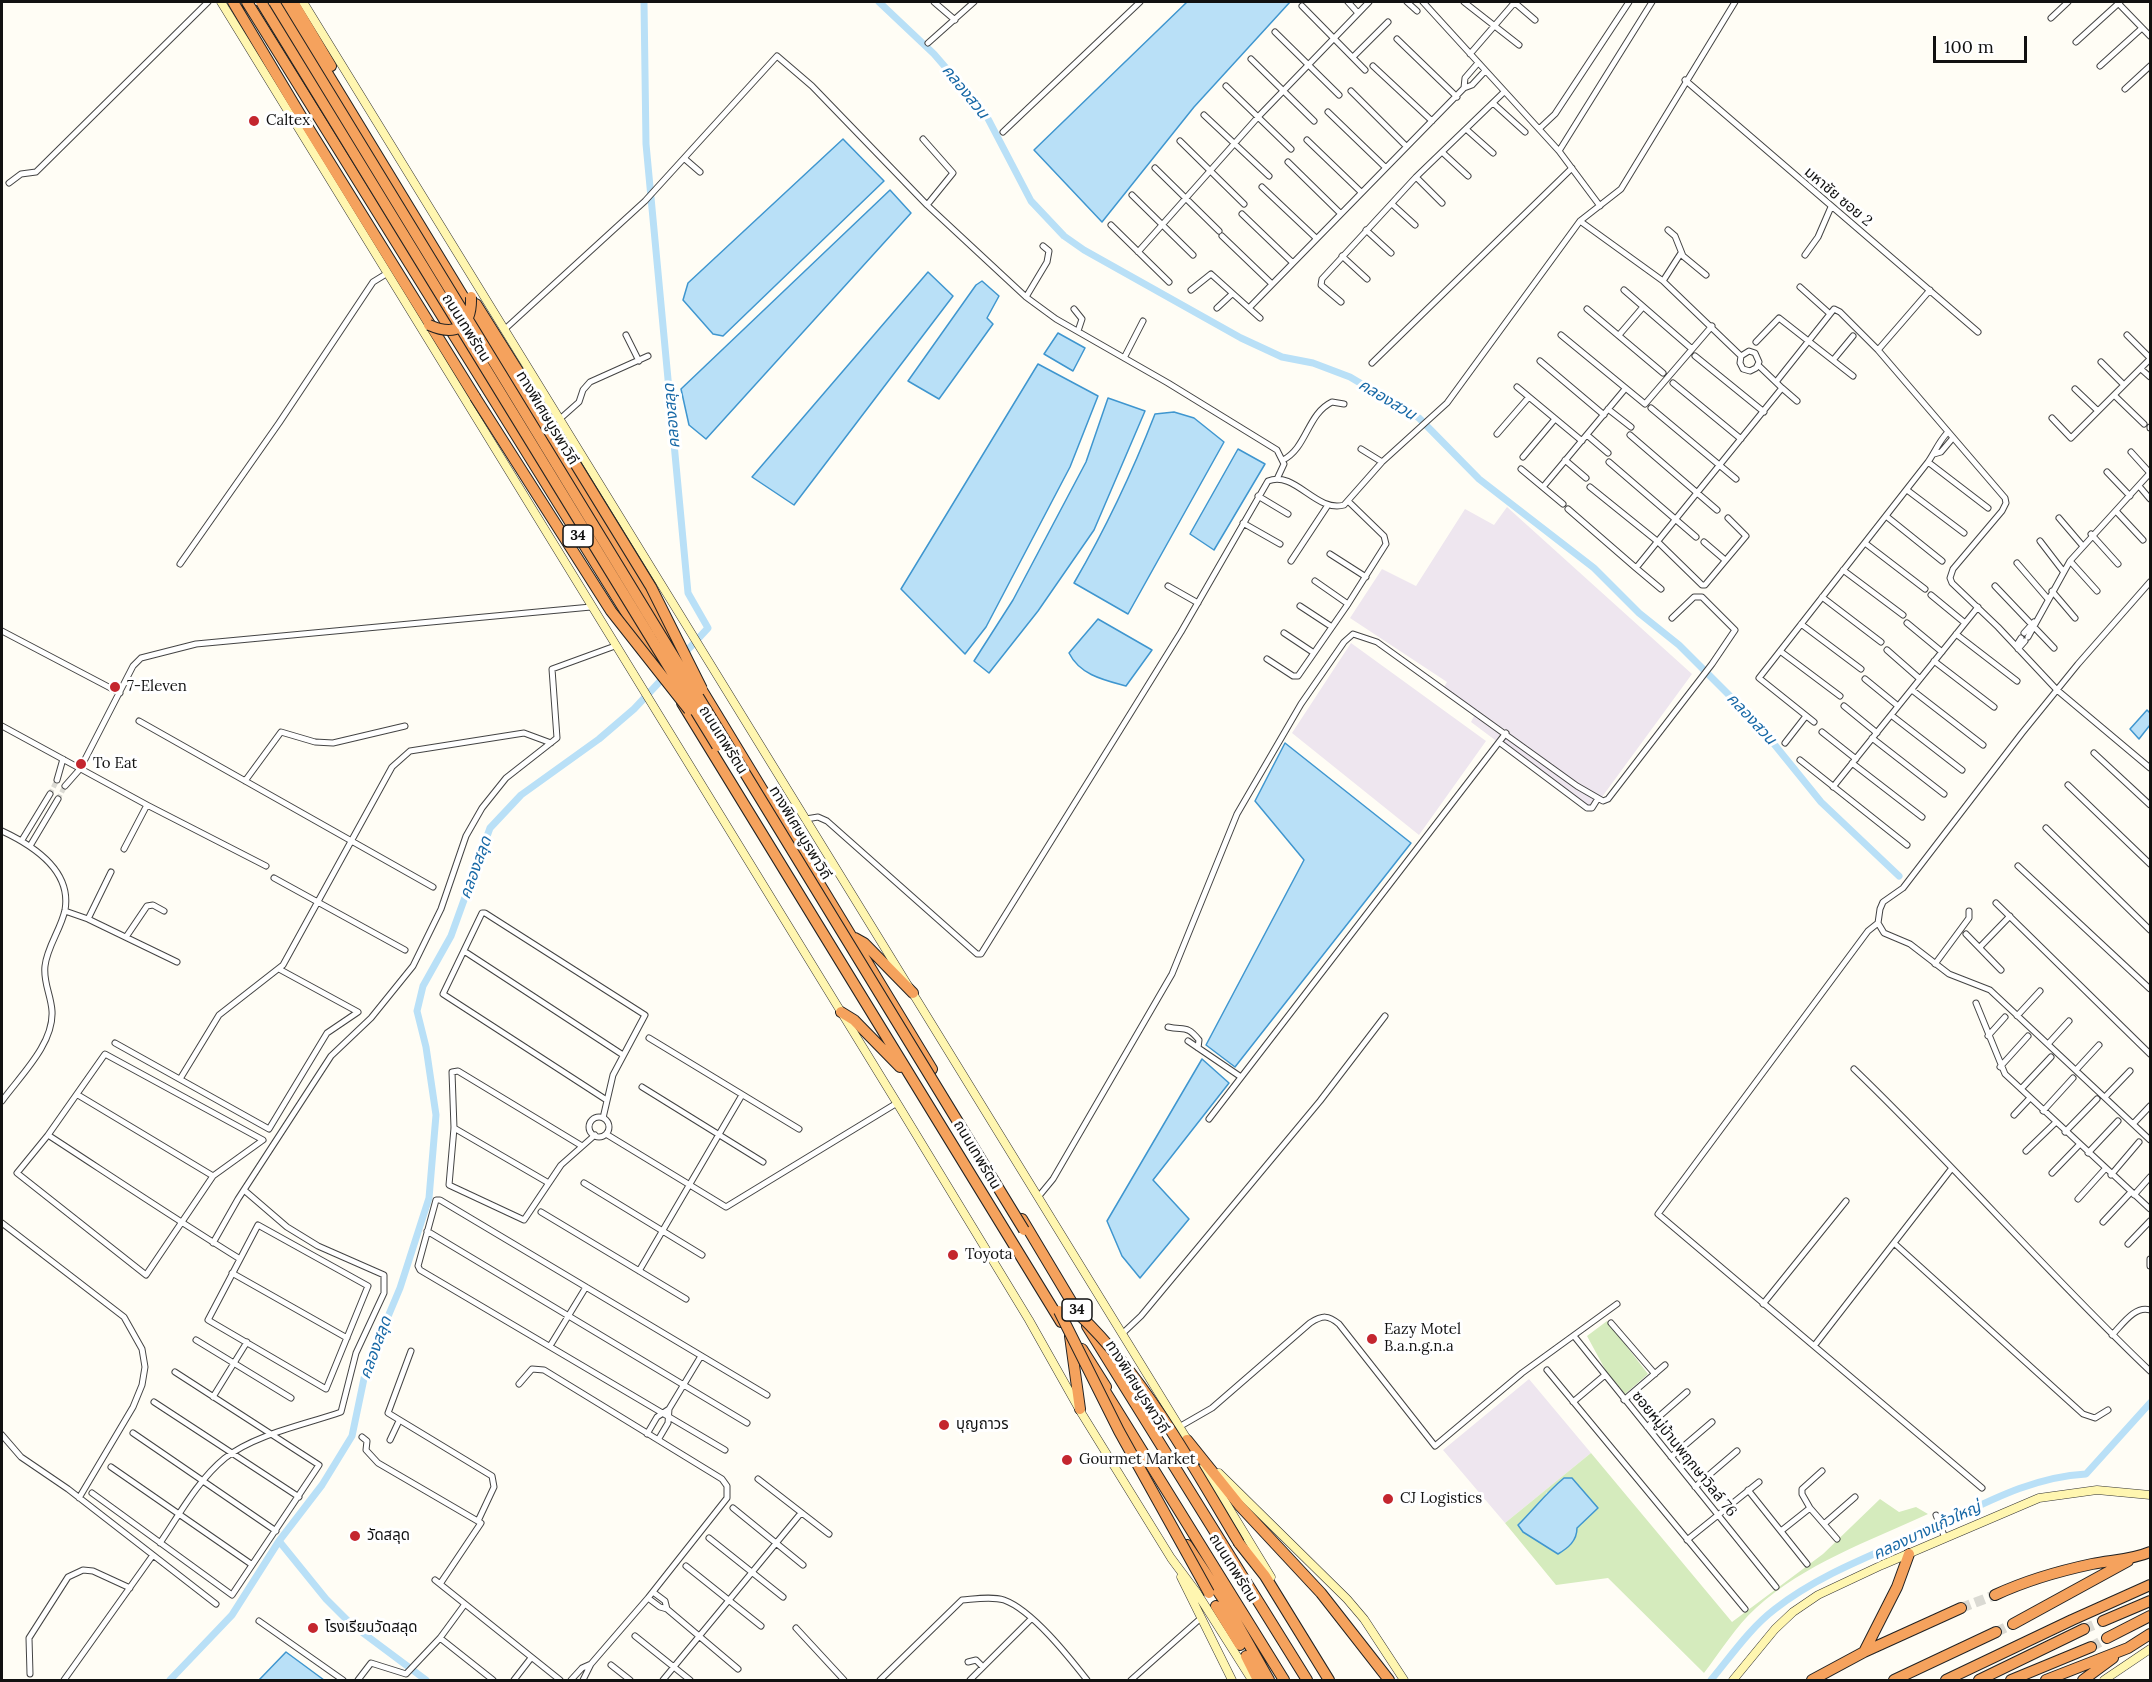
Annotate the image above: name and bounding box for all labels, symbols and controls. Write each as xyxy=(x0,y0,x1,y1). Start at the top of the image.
scale bar xyxy=(1936,24,2030,62)
text: 100 m xyxy=(1944,35,1994,58)
water label: คลองสวน xyxy=(938,61,992,123)
place label: Caltex xyxy=(266,112,310,130)
marker: Caltex xyxy=(247,114,261,128)
street label: มหาชัย ซอย 2 xyxy=(1800,163,1876,231)
street label: ถนนเทพรัตน xyxy=(438,290,494,366)
street label: ทางพิเศษบูรพาวิถี xyxy=(512,368,582,468)
water label: คลองสวน xyxy=(1355,375,1419,425)
water label: คลองสลุด xyxy=(660,383,684,449)
road number: 34 xyxy=(563,525,593,547)
place label: 7-Eleven xyxy=(127,678,187,696)
marker: 7-Eleven xyxy=(108,680,122,694)
water label: คลองสวน xyxy=(1722,689,1780,749)
street label: ถนนเทพรัตน xyxy=(695,702,751,778)
place label: To Eat xyxy=(93,755,137,773)
marker: To Eat xyxy=(74,757,88,771)
street label: ทางพิเศษบูรพาวิถี xyxy=(765,783,835,883)
water label: คลองสลุด xyxy=(456,834,496,902)
street label: ถนนเทพรัตน xyxy=(949,1117,1005,1193)
place label: Toyota xyxy=(965,1246,1013,1264)
marker: Toyota xyxy=(946,1248,960,1262)
road number: 34 xyxy=(1062,1299,1092,1321)
water label: คลองสลุด xyxy=(356,1314,396,1382)
place label: Eazy Motel B.a.n.g.n.a xyxy=(1384,1321,1461,1356)
marker: Eazy Motel B.a.n.g.n.a xyxy=(1365,1332,1379,1346)
street label: ทางพิเศษบูรพาวิถี xyxy=(1101,1337,1173,1437)
street label: ซอยหมู่บ้านพฤกษาวิลล์ 76 xyxy=(1628,1388,1740,1520)
place label: บุญถาวร xyxy=(956,1416,1009,1434)
marker: บุญถาวร xyxy=(937,1418,951,1432)
place label: Gourmet Market xyxy=(1079,1451,1196,1469)
marker: Gourmet Market xyxy=(1060,1453,1074,1467)
place label: CJ Logistics xyxy=(1400,1490,1482,1508)
marker: CJ Logistics xyxy=(1381,1492,1395,1506)
water label: คลองบางแก้วใหญ่ xyxy=(1870,1498,1984,1564)
place label: วัดสลุด xyxy=(367,1527,410,1545)
marker: วัดสลุด xyxy=(348,1529,362,1543)
street label: ถนนเทพรัตน xyxy=(1205,1530,1261,1606)
place label: โรงเรียนวัดสลุด xyxy=(325,1619,418,1637)
marker: โรงเรียนวัดสลุด xyxy=(306,1621,320,1635)

